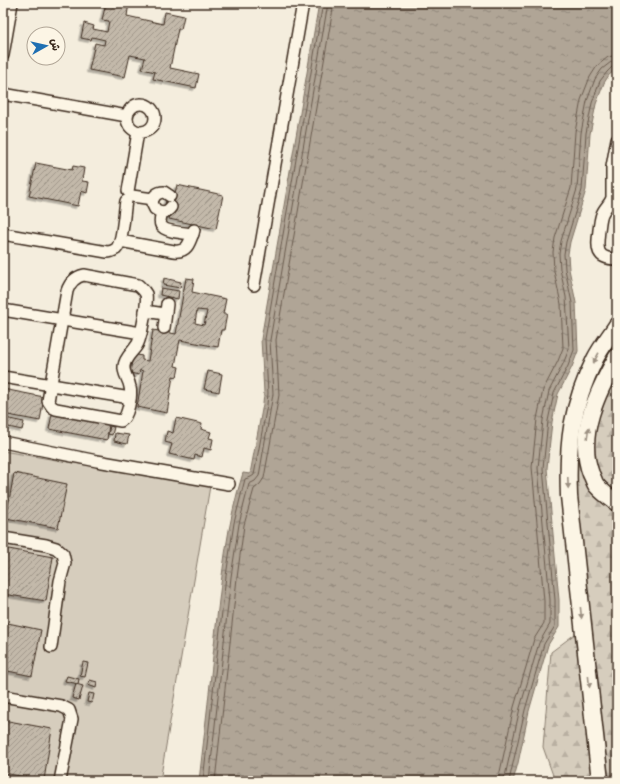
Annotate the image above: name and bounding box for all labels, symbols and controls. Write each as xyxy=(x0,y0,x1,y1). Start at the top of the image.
north arrow xyxy=(26,26,66,66)
text: ش xyxy=(47,38,61,52)
one-way arrow xyxy=(593,352,600,364)
one-way arrow xyxy=(585,426,591,439)
one-way arrow xyxy=(565,477,572,489)
one-way arrow xyxy=(578,607,585,619)
one-way arrow xyxy=(586,676,592,688)

